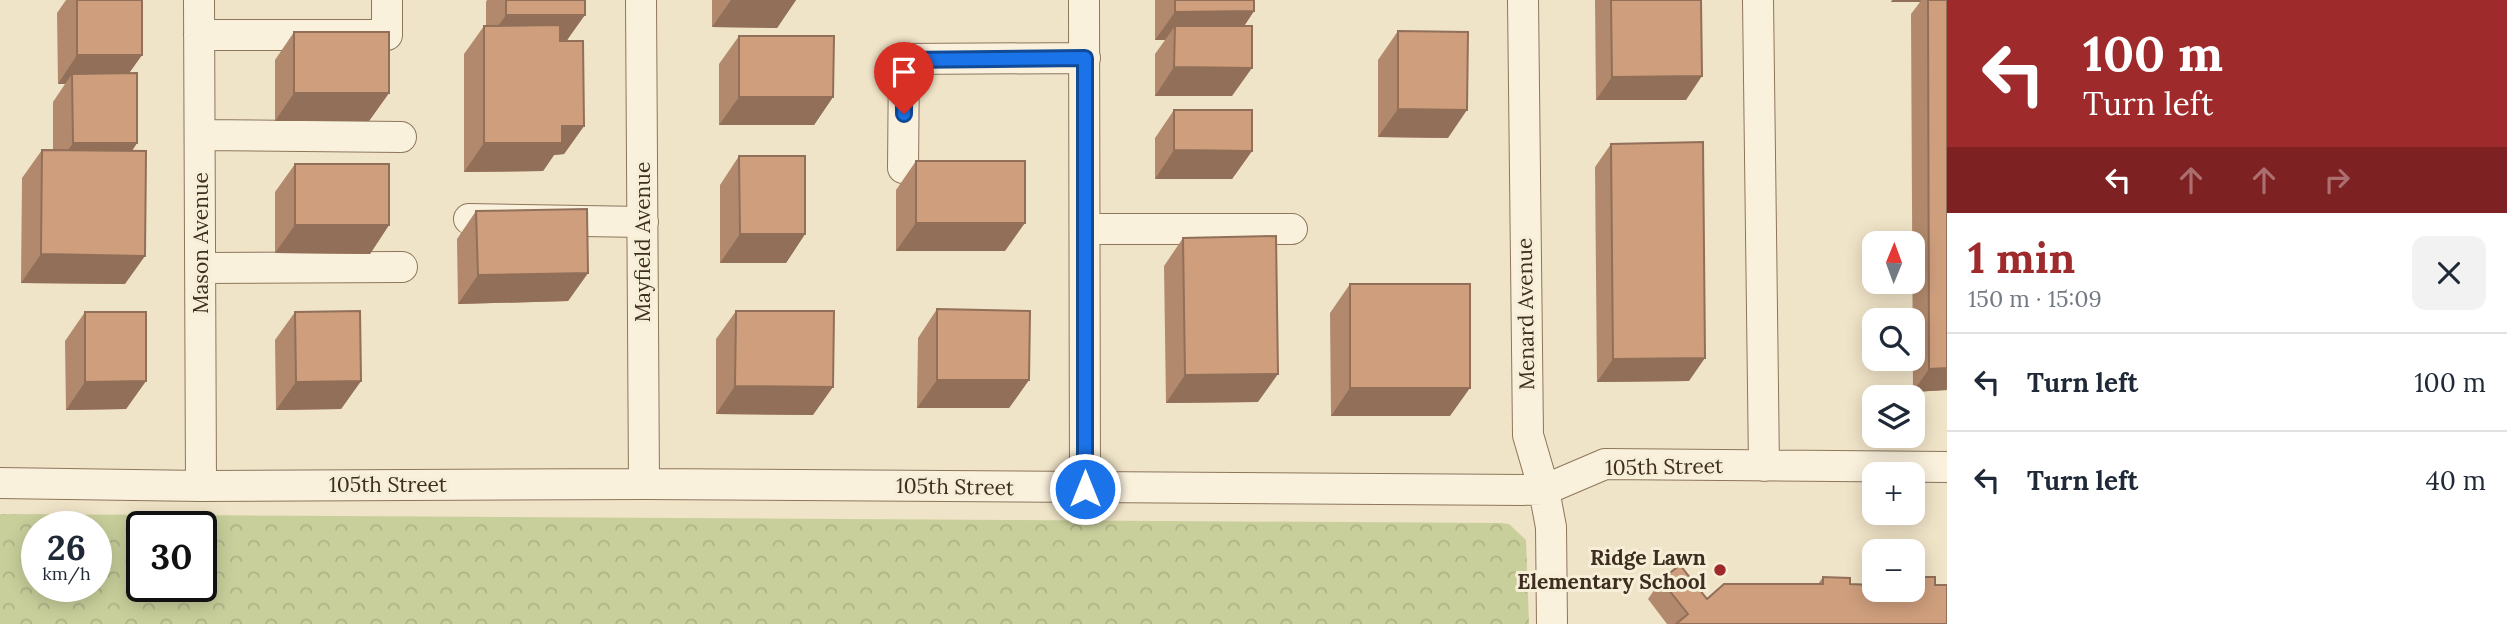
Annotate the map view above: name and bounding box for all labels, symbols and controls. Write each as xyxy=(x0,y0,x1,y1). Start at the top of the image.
text: 100 m xyxy=(2083,22,2223,84)
icon: left xyxy=(1968,28,2059,119)
pin xyxy=(874,42,934,114)
icon: arrive xyxy=(885,53,923,91)
text: Turn left xyxy=(2083,83,2213,124)
icon: left xyxy=(2099,161,2137,199)
icon: ahead xyxy=(2172,161,2210,199)
icon: ahead xyxy=(2245,161,2283,199)
icon: right xyxy=(2318,161,2356,199)
street label: Mayfield Avenue xyxy=(629,162,656,322)
street label: Mason Avenue xyxy=(187,172,214,314)
north arrow xyxy=(1862,231,1925,294)
map controls xyxy=(1862,231,1925,602)
text: 1 min xyxy=(1968,231,2075,285)
button: close xyxy=(2412,236,2486,310)
street label: Menard Avenue xyxy=(1511,238,1540,390)
text: 150 m · 15:09 xyxy=(1968,284,2102,313)
button: search xyxy=(1862,308,1925,371)
icon: left xyxy=(1968,363,2006,401)
text: Turn left xyxy=(2027,366,2138,399)
text: 100 m xyxy=(2414,366,2486,399)
button: layers xyxy=(1862,385,1925,448)
position arrow xyxy=(1048,452,1122,526)
street label: 105th Street xyxy=(1605,452,1724,481)
icon: left xyxy=(1968,461,2006,499)
button: + xyxy=(1862,462,1925,525)
text: Turn left xyxy=(2027,464,2138,497)
text: 40 m xyxy=(2426,464,2486,497)
street label: 105th Street xyxy=(329,471,448,498)
street label: 105th Street xyxy=(896,472,1015,501)
speed limit sign: 30 xyxy=(126,511,217,602)
text: 26 xyxy=(47,525,86,570)
button: − xyxy=(1862,539,1925,602)
place label: Ridge Lawn Elementary School xyxy=(1517,544,1706,595)
text: km/h xyxy=(42,562,91,585)
marker: Ridge Lawn Elementary School xyxy=(1712,562,1728,578)

